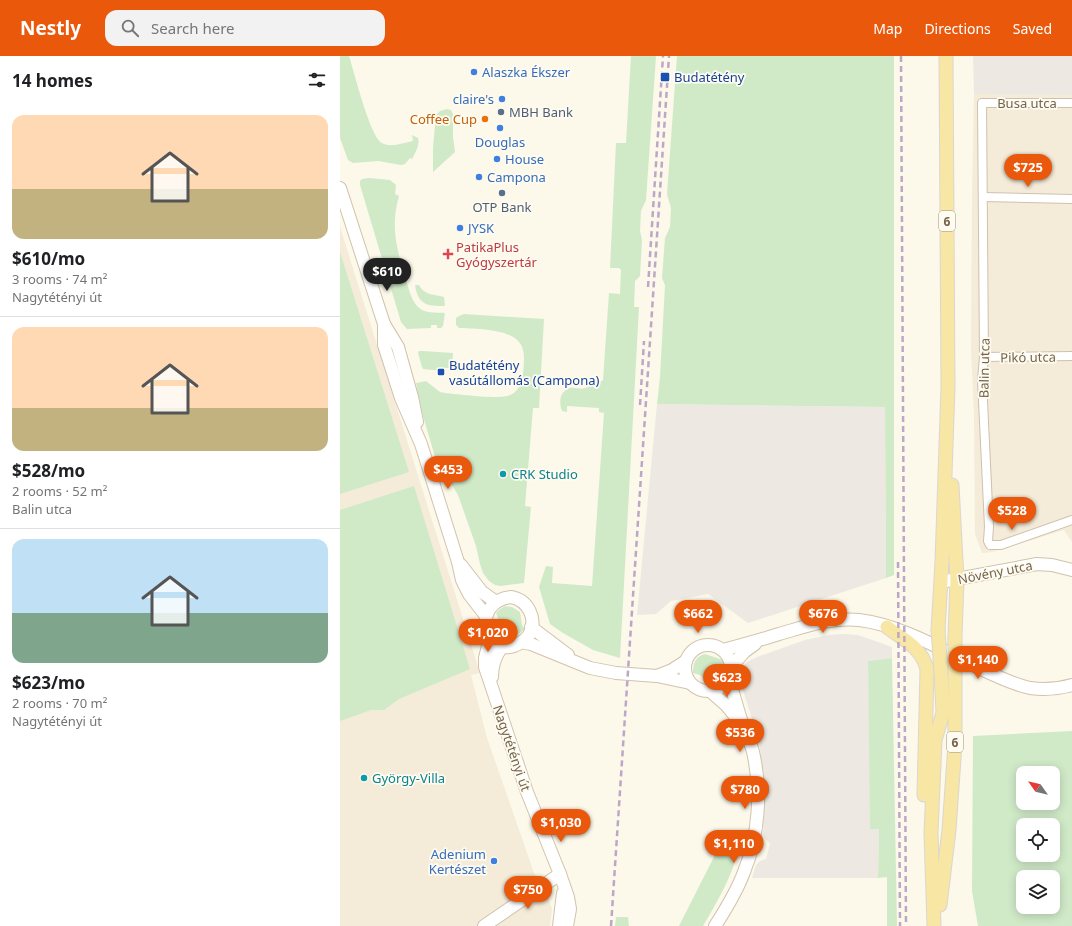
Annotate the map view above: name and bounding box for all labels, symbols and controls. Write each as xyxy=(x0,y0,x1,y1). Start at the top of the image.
search box xyxy=(105,10,385,46)
text: Nestly xyxy=(20,15,81,41)
icon: search xyxy=(119,17,141,39)
text: Search here xyxy=(151,18,235,38)
text: Map xyxy=(873,19,902,38)
text: Directions xyxy=(924,19,991,38)
text: Saved xyxy=(1013,19,1052,38)
place label: Alaszka Ékszer xyxy=(482,63,571,81)
marker: Alaszka Ékszer xyxy=(469,67,479,77)
place label: Budatétény xyxy=(674,68,745,86)
text: 14 homes xyxy=(12,69,93,92)
icon: filters xyxy=(306,69,328,91)
marker: Budatétény xyxy=(659,71,671,83)
place label: claire's xyxy=(453,90,494,108)
marker: claire's xyxy=(497,94,507,104)
street label: Busa utca xyxy=(997,94,1057,112)
place label: MBH Bank xyxy=(509,103,573,121)
marker: MBH Bank xyxy=(496,107,506,117)
place label: Coffee Cup xyxy=(410,110,477,128)
marker: Coffee Cup xyxy=(480,114,490,124)
marker: Douglas xyxy=(495,123,505,133)
place label: Douglas xyxy=(475,133,525,151)
icon: home xyxy=(134,141,206,213)
place label: House xyxy=(505,150,544,168)
marker: House xyxy=(492,154,502,164)
pin: $725 xyxy=(1004,154,1052,188)
text: $725 xyxy=(1013,158,1043,176)
place label: Campona xyxy=(487,168,546,186)
marker: Campona xyxy=(474,172,484,182)
marker: OTP Bank xyxy=(497,188,507,198)
place label: OTP Bank xyxy=(473,198,532,216)
road number: 6 xyxy=(939,211,955,231)
place label: JYSK xyxy=(466,219,495,237)
marker: JYSK xyxy=(455,223,465,233)
place label: PatikaPlus Gyógyszertár xyxy=(456,238,538,271)
text: $610/mo xyxy=(12,247,85,270)
marker: PatikaPlus Gyógyszertár xyxy=(443,249,453,259)
pin: $610 xyxy=(363,258,411,292)
text: $610 xyxy=(372,262,402,280)
text: 3 rooms · 74 m² xyxy=(12,270,107,288)
text: Nagytétényi út xyxy=(12,288,102,306)
street label: Balin utca xyxy=(974,338,994,398)
street label: Pikó utca xyxy=(1000,348,1056,366)
icon: home xyxy=(134,353,206,425)
place label: Budatétény vasútállomás (Campona) xyxy=(449,356,600,389)
marker: Budatétény vasútállomás (Campona) xyxy=(436,367,446,377)
pin: $453 xyxy=(424,456,472,490)
text: $528/mo xyxy=(12,459,85,482)
text: $453 xyxy=(433,460,463,478)
place label: CRK Studio xyxy=(511,465,578,483)
marker: CRK Studio xyxy=(498,469,508,479)
text: 2 rooms · 52 m² xyxy=(12,482,107,500)
pin: $528 xyxy=(988,497,1036,531)
text: Balin utca xyxy=(12,500,72,518)
text: $528 xyxy=(997,501,1027,519)
street label: Növény utca xyxy=(956,556,1034,588)
icon: home xyxy=(134,565,206,637)
pin: $662 xyxy=(674,600,722,634)
pin: $676 xyxy=(799,600,847,634)
text: $662 xyxy=(683,604,713,622)
text: $676 xyxy=(808,604,838,622)
pin: $1,020 xyxy=(455,619,521,653)
text: $1,020 xyxy=(468,623,508,641)
pin: $1,140 xyxy=(945,646,1011,680)
text: $1,140 xyxy=(958,650,998,668)
pin: $623 xyxy=(703,664,751,698)
text: $623 xyxy=(712,668,742,686)
text: $623/mo xyxy=(12,671,85,694)
text: 2 rooms · 70 m² xyxy=(12,694,107,712)
street label: Nagytétényi út xyxy=(489,703,535,794)
text: Nagytétényi út xyxy=(12,712,102,730)
pin: $536 xyxy=(716,719,764,753)
text: $536 xyxy=(725,723,755,741)
road number: 6 xyxy=(947,732,963,752)
north arrow xyxy=(1016,766,1060,810)
map controls xyxy=(1016,766,1060,914)
place label: György-Villa xyxy=(372,769,445,787)
marker: György-Villa xyxy=(359,773,369,783)
pin: $780 xyxy=(721,776,769,810)
text: $780 xyxy=(730,780,760,798)
pin: $1,030 xyxy=(528,809,594,843)
text: $1,030 xyxy=(541,813,581,831)
button: locate xyxy=(1016,818,1060,862)
pin: $1,110 xyxy=(701,830,767,864)
text: $1,110 xyxy=(714,834,754,852)
place label: Adenium Kertészet xyxy=(429,845,486,878)
marker: Adenium Kertészet xyxy=(489,856,499,866)
button: layers xyxy=(1016,870,1060,914)
pin: $750 xyxy=(504,876,552,910)
text: $750 xyxy=(513,880,543,898)

